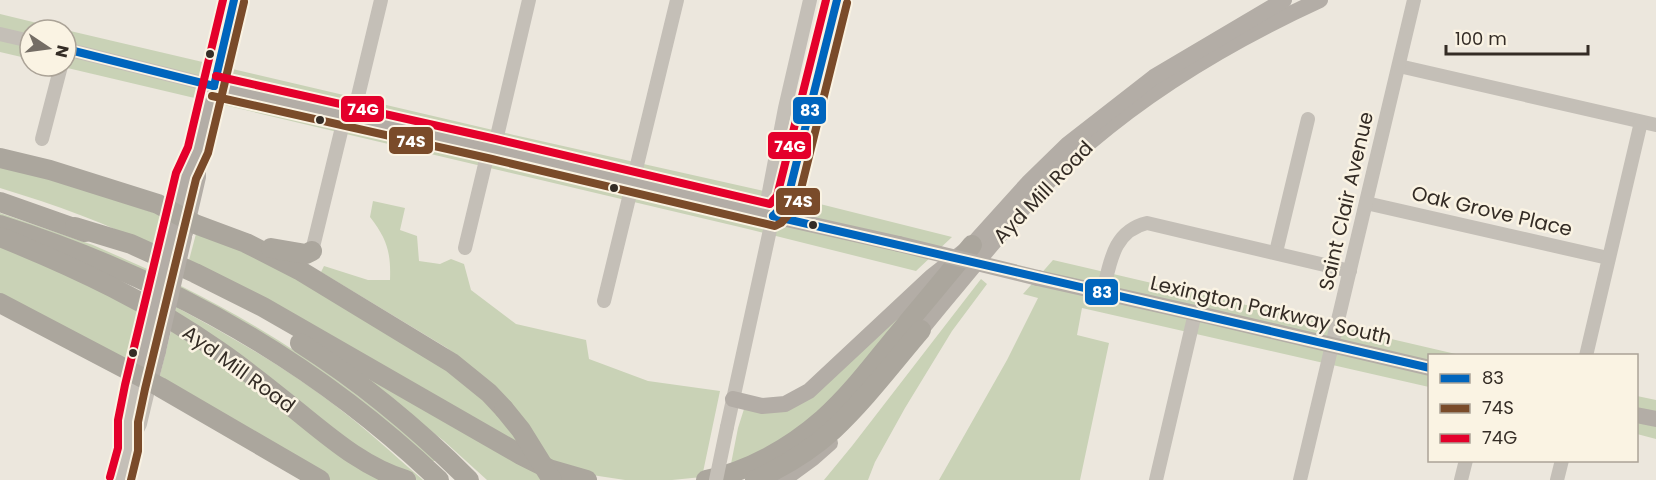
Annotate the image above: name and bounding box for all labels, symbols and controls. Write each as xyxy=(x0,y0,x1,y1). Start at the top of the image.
north arrow xyxy=(18,18,78,78)
scale bar xyxy=(1446,18,1588,56)
text: 100 m xyxy=(1455,26,1507,51)
text: N xyxy=(50,43,75,60)
unlabelled marker xyxy=(204,48,216,60)
line badge: 74G xyxy=(340,95,385,123)
line badge: 83 xyxy=(792,96,827,125)
text: 74G xyxy=(347,98,379,121)
text: 83 xyxy=(800,99,820,122)
street label: Saint Clair Avenue xyxy=(1312,109,1380,293)
unlabelled marker xyxy=(314,114,326,126)
line badge: 74S xyxy=(388,126,434,155)
text: 74S xyxy=(396,130,426,153)
line badge: 74G xyxy=(767,131,812,160)
street label: Ayd Mill Road xyxy=(987,134,1099,250)
text: 74G xyxy=(774,135,806,158)
street label: Oak Grove Place xyxy=(1409,179,1575,243)
unlabelled marker xyxy=(608,182,620,194)
line badge: 74S xyxy=(775,187,821,216)
text: 74S xyxy=(783,190,813,213)
unlabelled marker xyxy=(807,219,819,231)
street label: Lexington Parkway South xyxy=(1148,269,1394,351)
line badge: 83 xyxy=(1084,278,1119,306)
text: 83 xyxy=(1092,281,1112,304)
street label: Ayd Mill Road xyxy=(177,319,301,419)
unlabelled marker xyxy=(127,347,139,359)
legend xyxy=(1428,354,1638,462)
text: 83 xyxy=(1482,365,1504,390)
text: 74S xyxy=(1482,395,1514,420)
text: 74G xyxy=(1482,425,1517,450)

